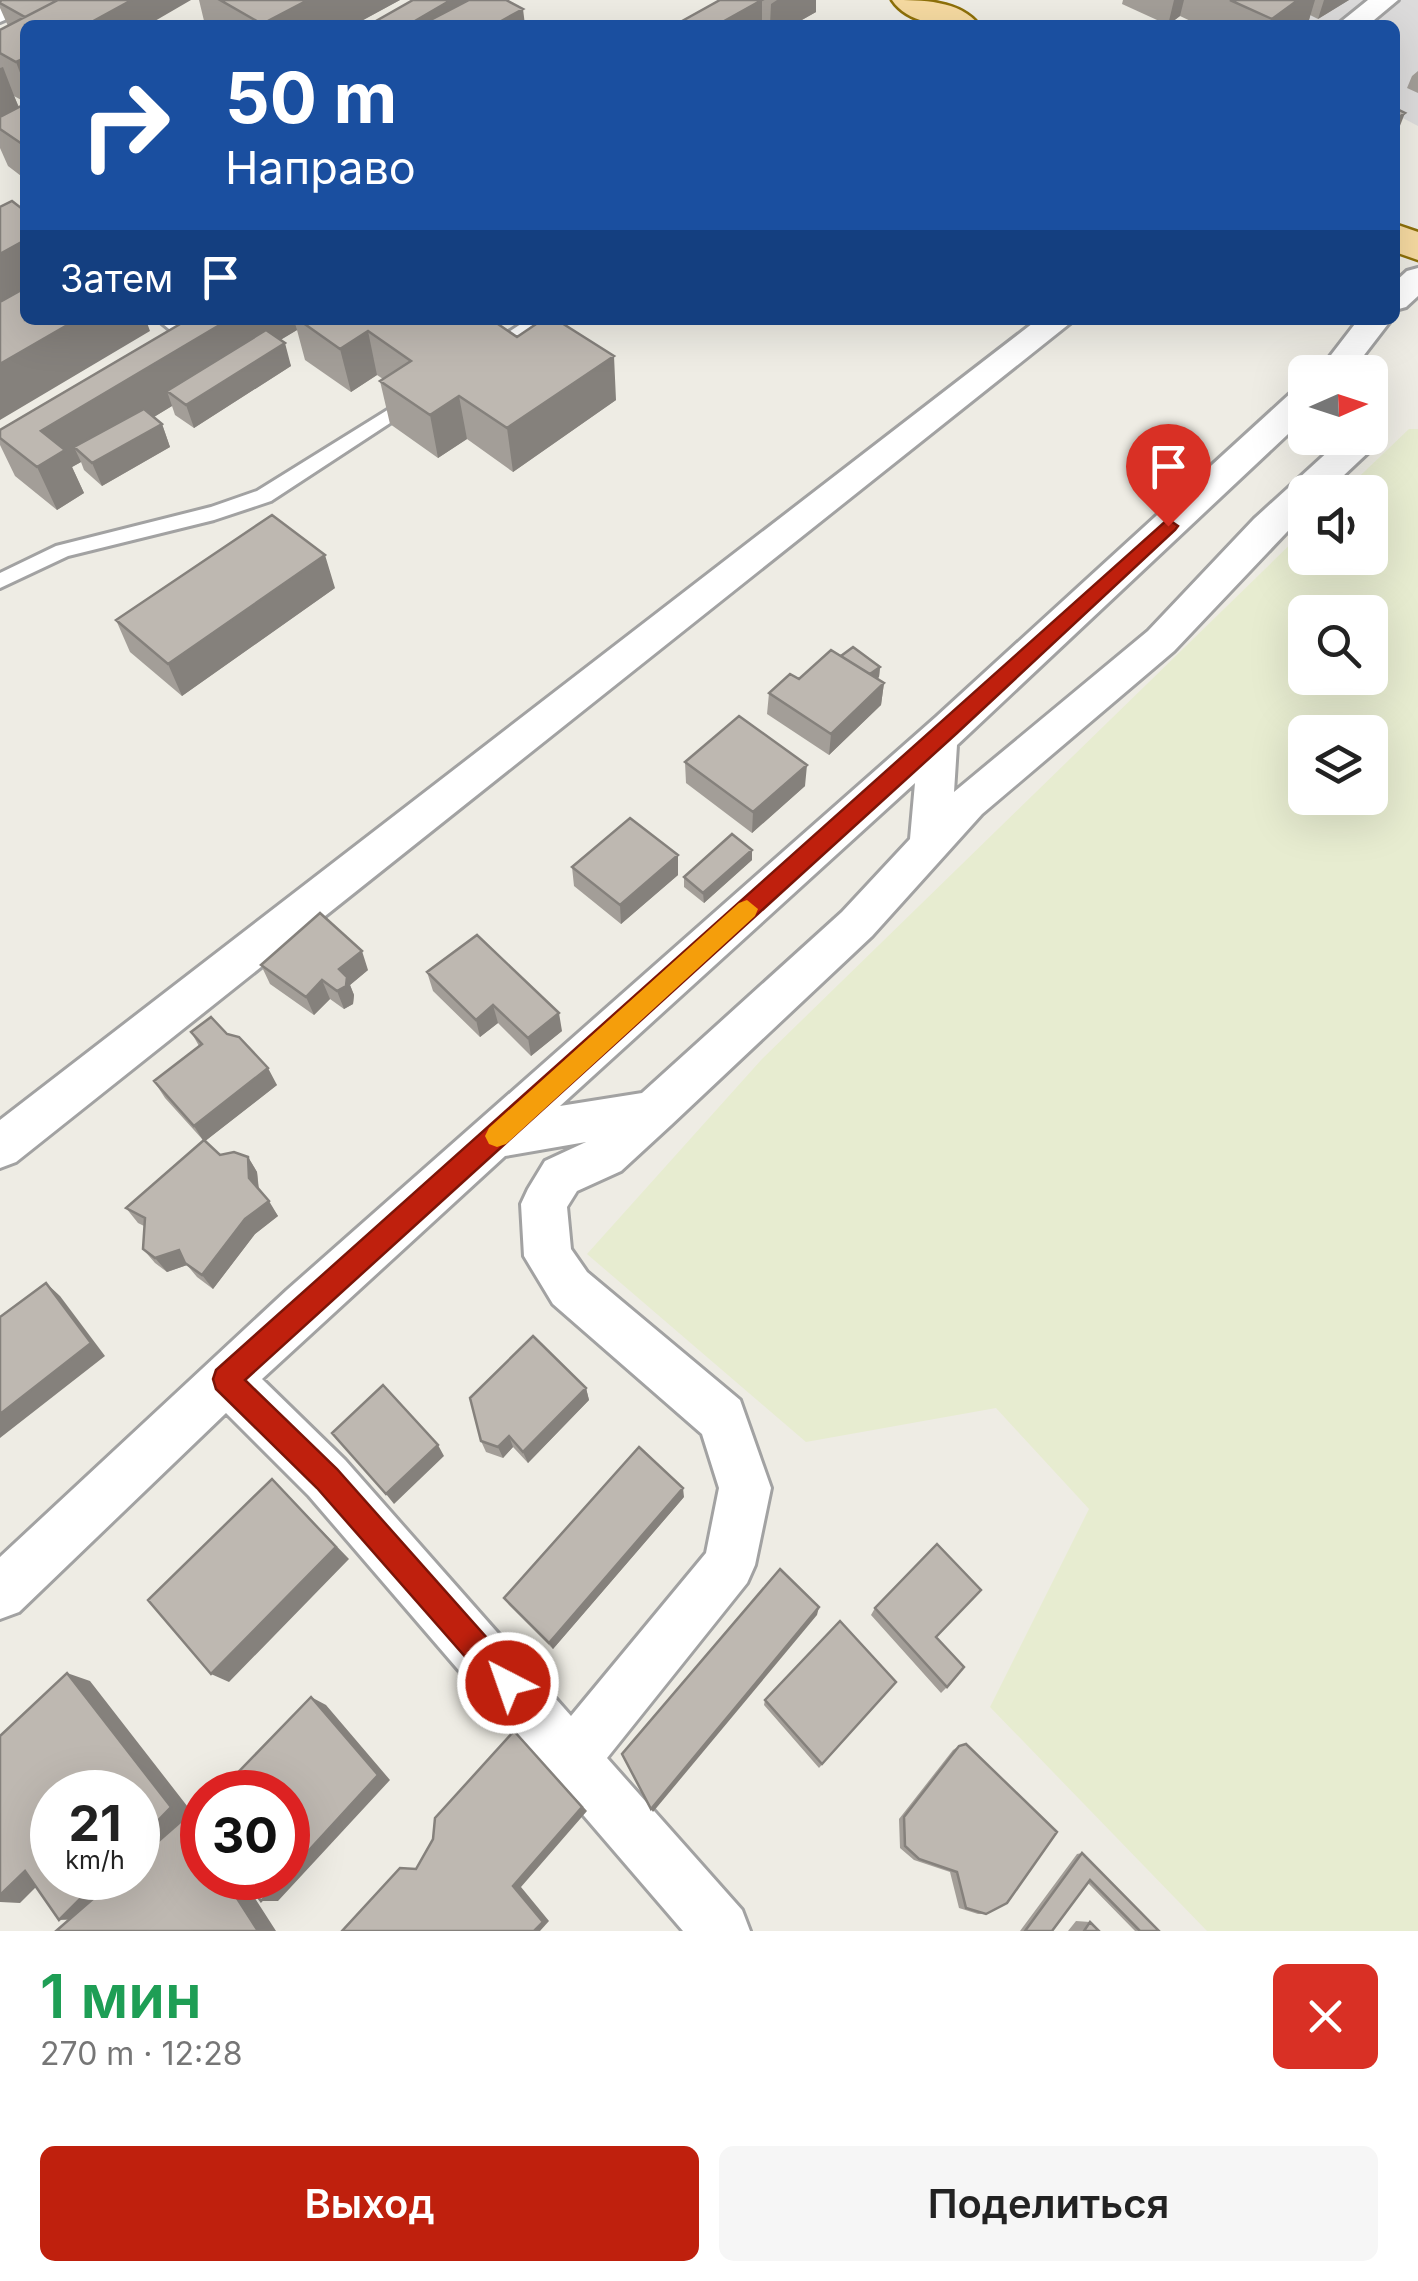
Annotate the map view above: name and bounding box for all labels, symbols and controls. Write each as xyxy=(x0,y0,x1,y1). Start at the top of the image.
text: 50 m xyxy=(225,55,397,140)
icon: right xyxy=(60,60,190,190)
text: Направо xyxy=(225,140,416,195)
icon: arrive xyxy=(193,250,248,305)
text: Затем xyxy=(60,255,173,301)
north arrow xyxy=(1288,355,1388,455)
map controls xyxy=(1288,355,1388,815)
pin xyxy=(1126,424,1211,527)
icon: arrive xyxy=(1141,439,1196,494)
button: sound xyxy=(1288,475,1388,575)
button: search xyxy=(1288,595,1388,695)
button: layers xyxy=(1288,715,1388,815)
position arrow xyxy=(456,1631,560,1735)
speed limit sign: 30 xyxy=(180,1770,310,1900)
text: 21 xyxy=(68,1793,122,1853)
text: km/h xyxy=(65,1845,125,1875)
text: 1 мин xyxy=(40,1960,202,2032)
button: close xyxy=(1273,1964,1378,2069)
text: 270 m · 12:28 xyxy=(40,2034,243,2073)
button: Выход xyxy=(40,2146,699,2261)
button: Поделиться xyxy=(719,2146,1378,2261)

